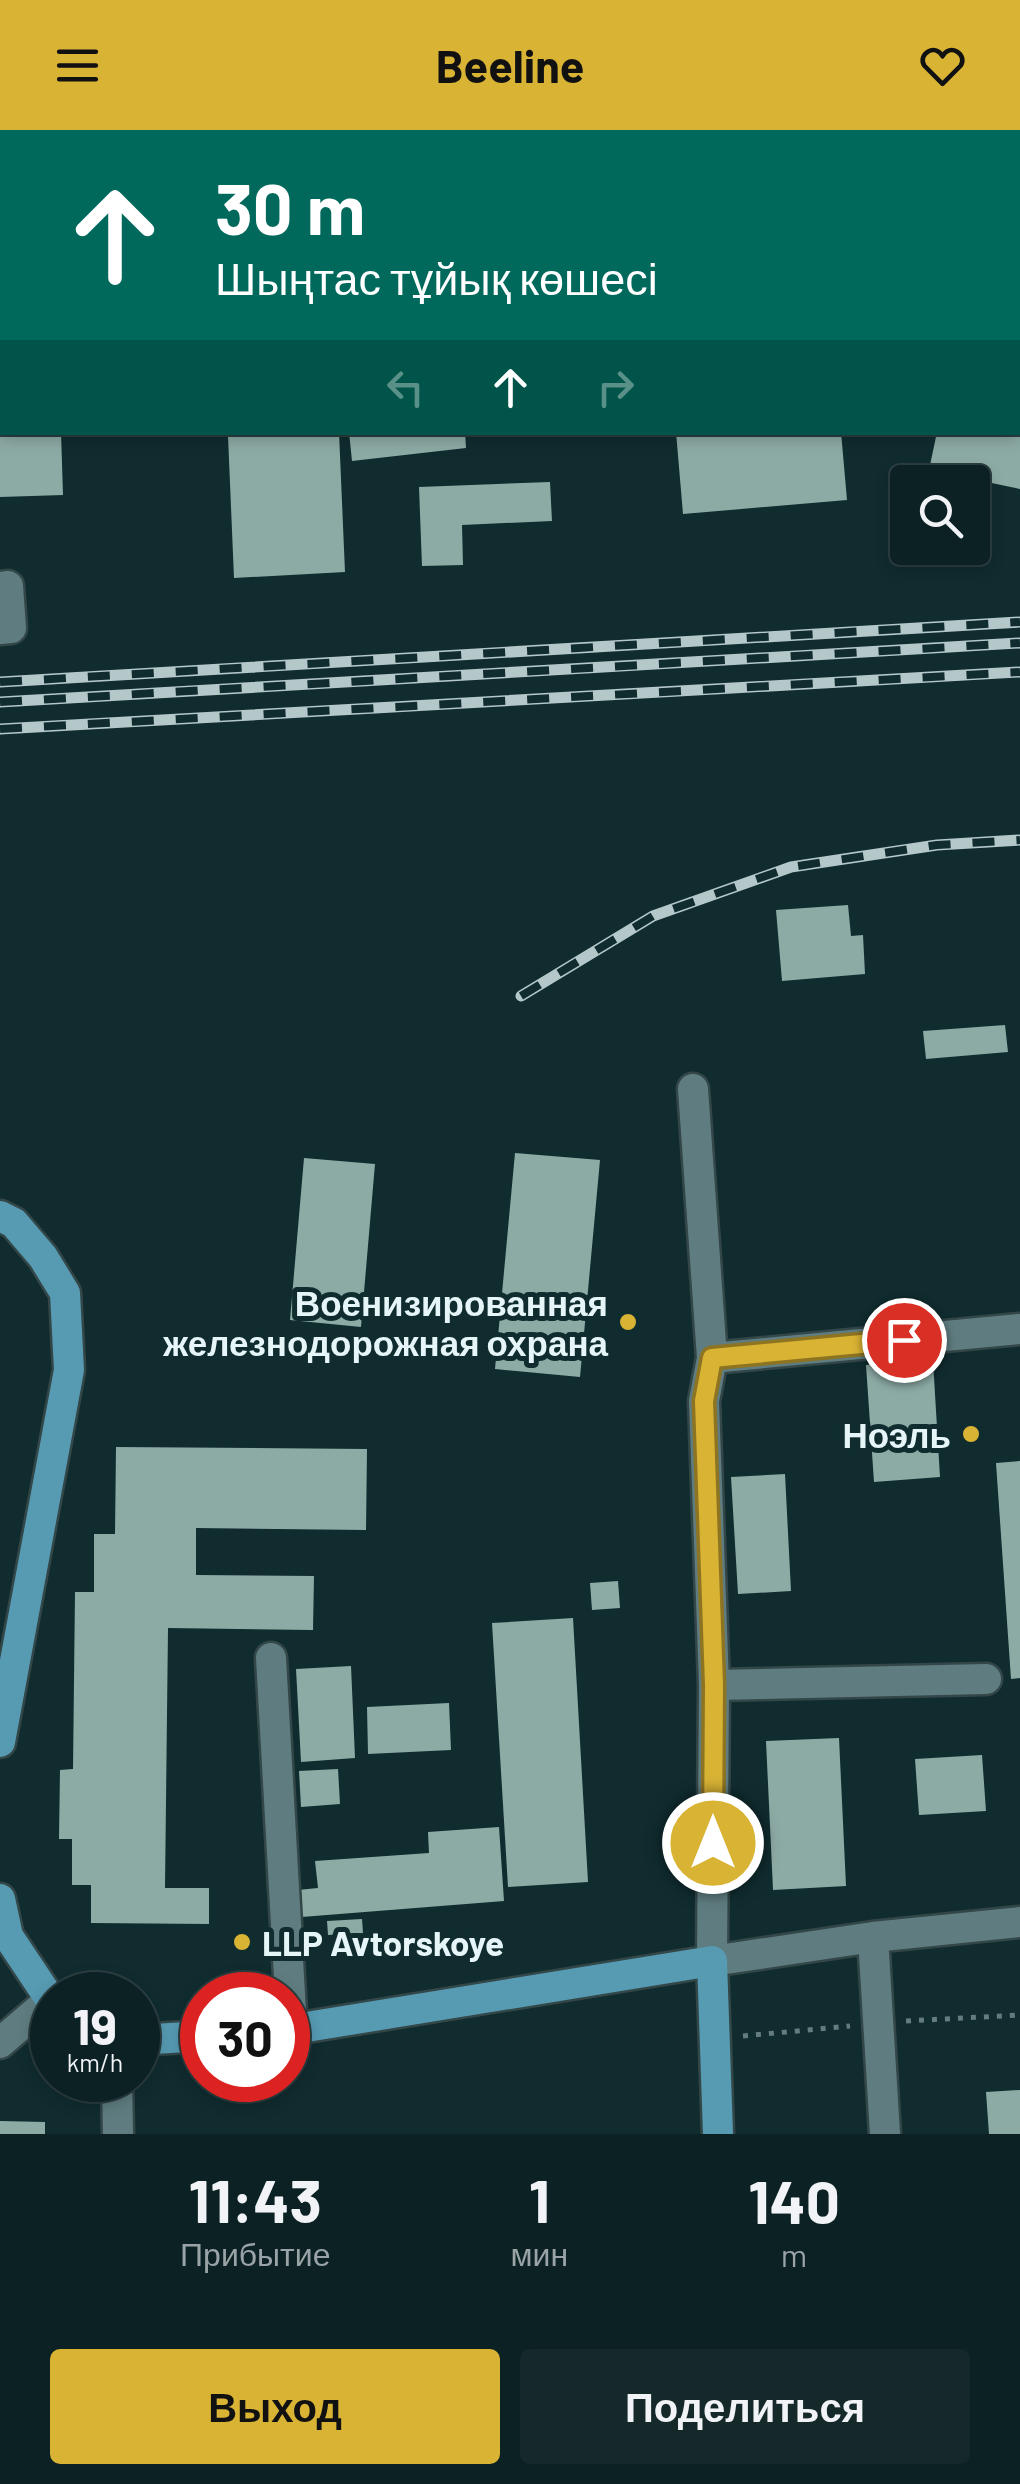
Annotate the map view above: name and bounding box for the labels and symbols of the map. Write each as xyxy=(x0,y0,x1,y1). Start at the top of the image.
place label: Военизированная железнодорожная охрана xyxy=(162,1281,609,1363)
pin xyxy=(862,1298,947,1383)
marker: Военизированная железнодорожная охрана xyxy=(617,1311,639,1333)
place label: Ноэль xyxy=(843,1413,951,1455)
marker: Ноэль xyxy=(960,1423,982,1445)
position arrow xyxy=(661,1791,765,1895)
place label: LLP Avtorskoye xyxy=(262,1921,504,1963)
marker: LLP Avtorskoye xyxy=(231,1931,253,1953)
speed limit sign: 30 xyxy=(180,1972,310,2102)

